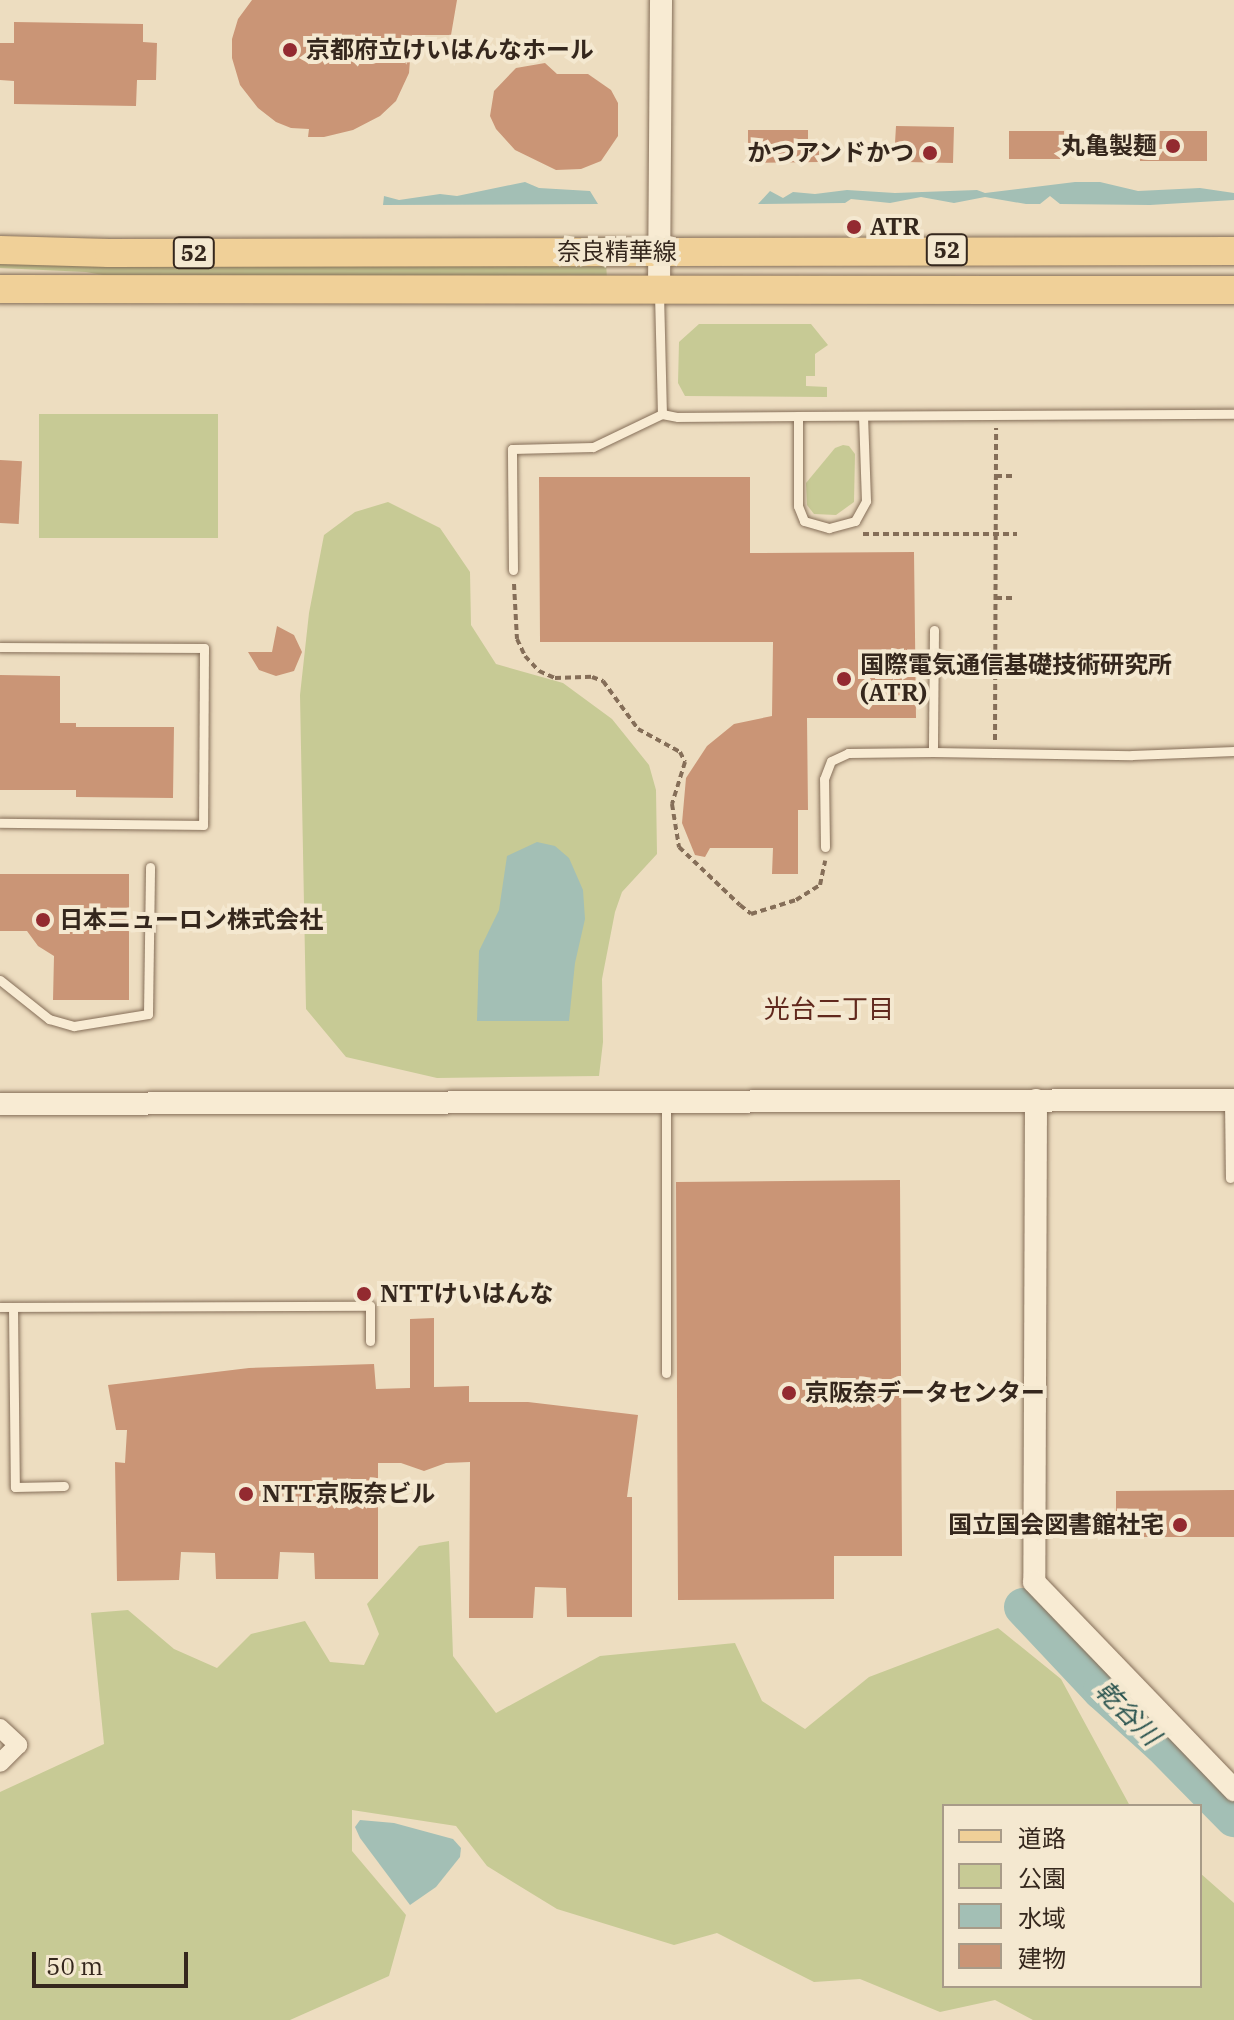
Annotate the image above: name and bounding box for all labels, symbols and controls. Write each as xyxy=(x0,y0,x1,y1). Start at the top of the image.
place label: 京都府立けいはんなホール xyxy=(306,36,594,64)
marker: 京都府立けいはんなホール xyxy=(281,41,299,59)
place label: 丸亀製麺 xyxy=(1061,132,1157,160)
marker: 丸亀製麺 xyxy=(1164,137,1182,155)
place label: かつアンドかつ xyxy=(746,139,914,167)
marker: かつアンドかつ xyxy=(921,144,939,162)
place label: ATR xyxy=(870,213,920,241)
marker: ATR xyxy=(845,218,863,236)
road number: 52 xyxy=(925,232,969,268)
road number: 52 xyxy=(172,235,216,271)
street label: 奈良精華線 xyxy=(557,238,677,266)
place label: 国際電気通信基礎技術研究所 (ATR) xyxy=(860,651,1172,707)
marker: 国際電気通信基礎技術研究所 (ATR) xyxy=(835,670,853,688)
place label: 日本ニューロン株式会社 xyxy=(59,906,323,934)
marker: 日本ニューロン株式会社 xyxy=(34,911,52,929)
district label: 光台二丁目 xyxy=(764,993,894,1025)
place label: NTTけいはんな xyxy=(380,1280,554,1308)
marker: NTTけいはんな xyxy=(355,1285,373,1303)
place label: 京阪奈データセンター xyxy=(805,1379,1045,1407)
marker: 京阪奈データセンター xyxy=(780,1384,798,1402)
place label: NTT京阪奈ビル xyxy=(262,1480,436,1508)
marker: NTT京阪奈ビル xyxy=(237,1485,255,1503)
place label: 国立国会図書館社宅 xyxy=(948,1511,1164,1539)
marker: 国立国会図書館社宅 xyxy=(1171,1516,1189,1534)
water label: 乾谷川 xyxy=(1089,1674,1167,1752)
legend xyxy=(942,1804,1202,1988)
text: 道路 xyxy=(1018,1822,1066,1854)
text: 公園 xyxy=(1018,1862,1066,1894)
text: 水域 xyxy=(1018,1902,1066,1934)
scale bar xyxy=(36,1936,192,1986)
text: 建物 xyxy=(1018,1942,1066,1974)
text: 50 m xyxy=(46,1950,103,1982)

